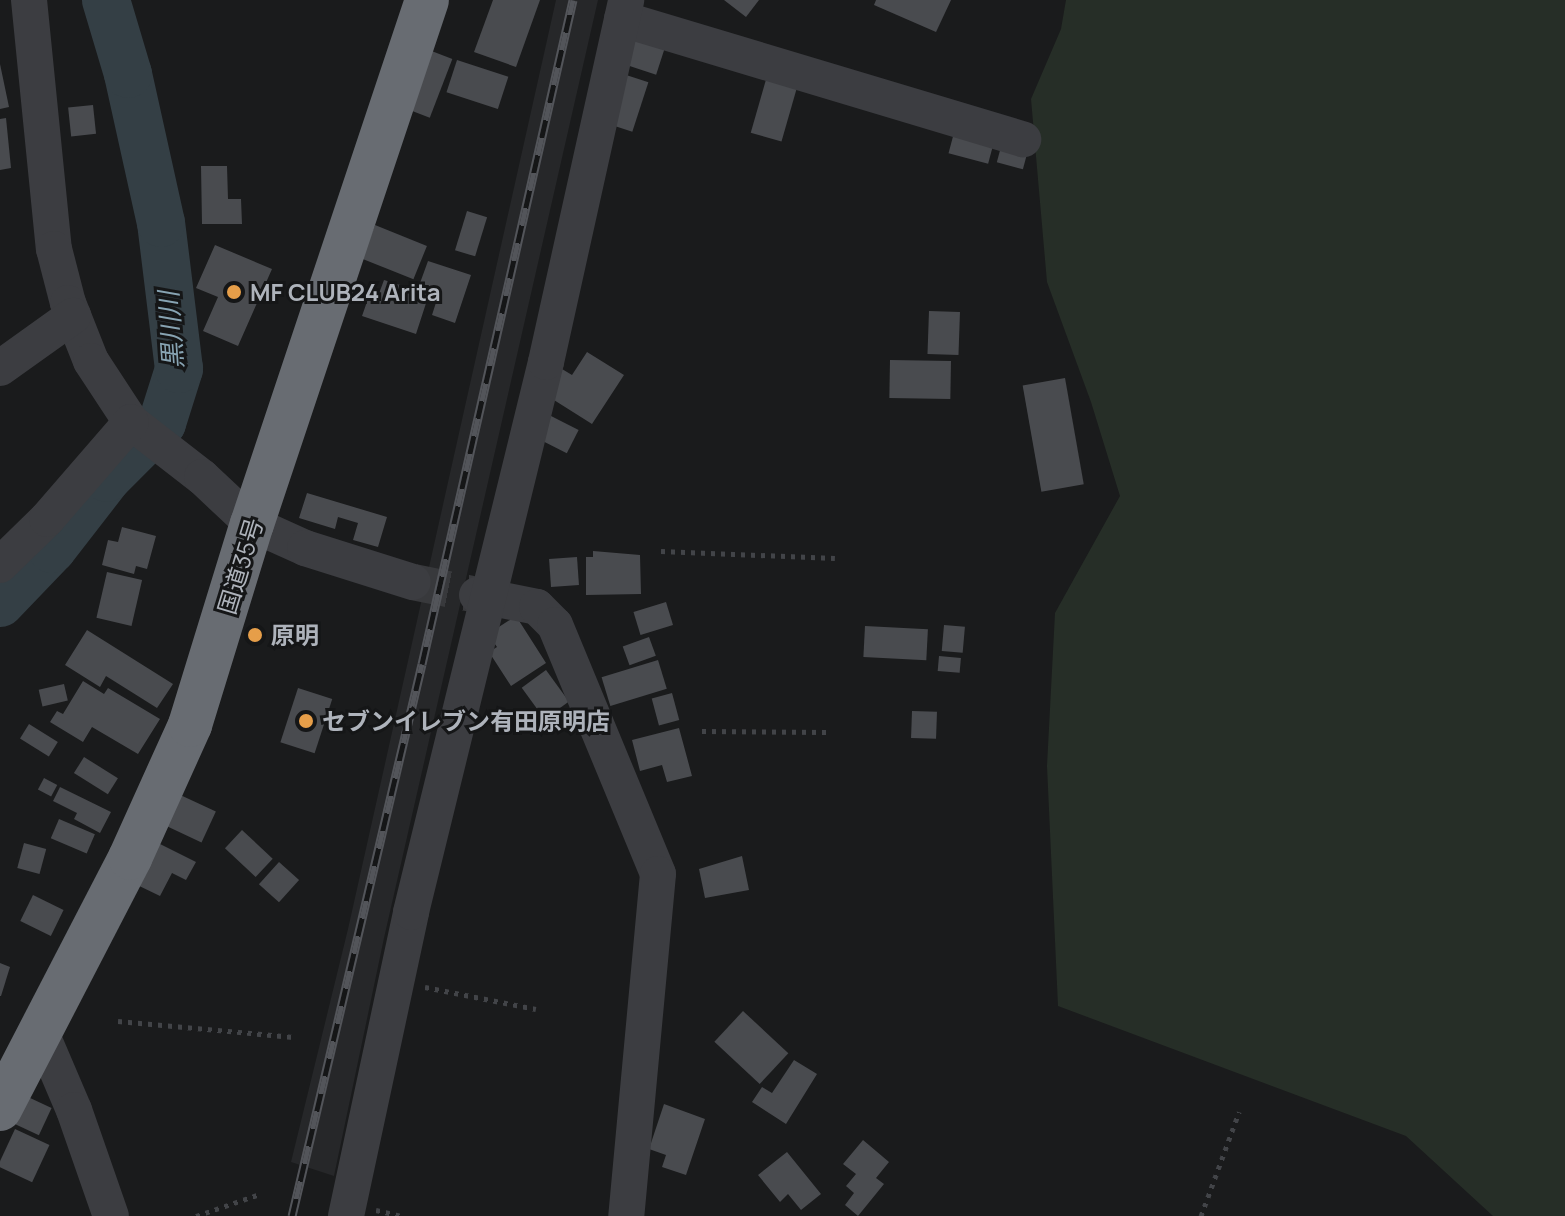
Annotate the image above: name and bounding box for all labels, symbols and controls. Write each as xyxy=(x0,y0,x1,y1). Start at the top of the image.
place label: MF CLUB24 Arita xyxy=(250,278,441,306)
marker: MF CLUB24 Arita xyxy=(225,283,243,301)
water label: 黒川川 xyxy=(153,290,189,370)
street label: 国道35号 xyxy=(212,514,268,618)
place label: 原明 xyxy=(271,621,319,649)
marker: 原明 xyxy=(246,626,264,644)
place label: セブンイレブン有田原明店 xyxy=(322,707,610,735)
marker: セブンイレブン有田原明店 xyxy=(297,712,315,730)

